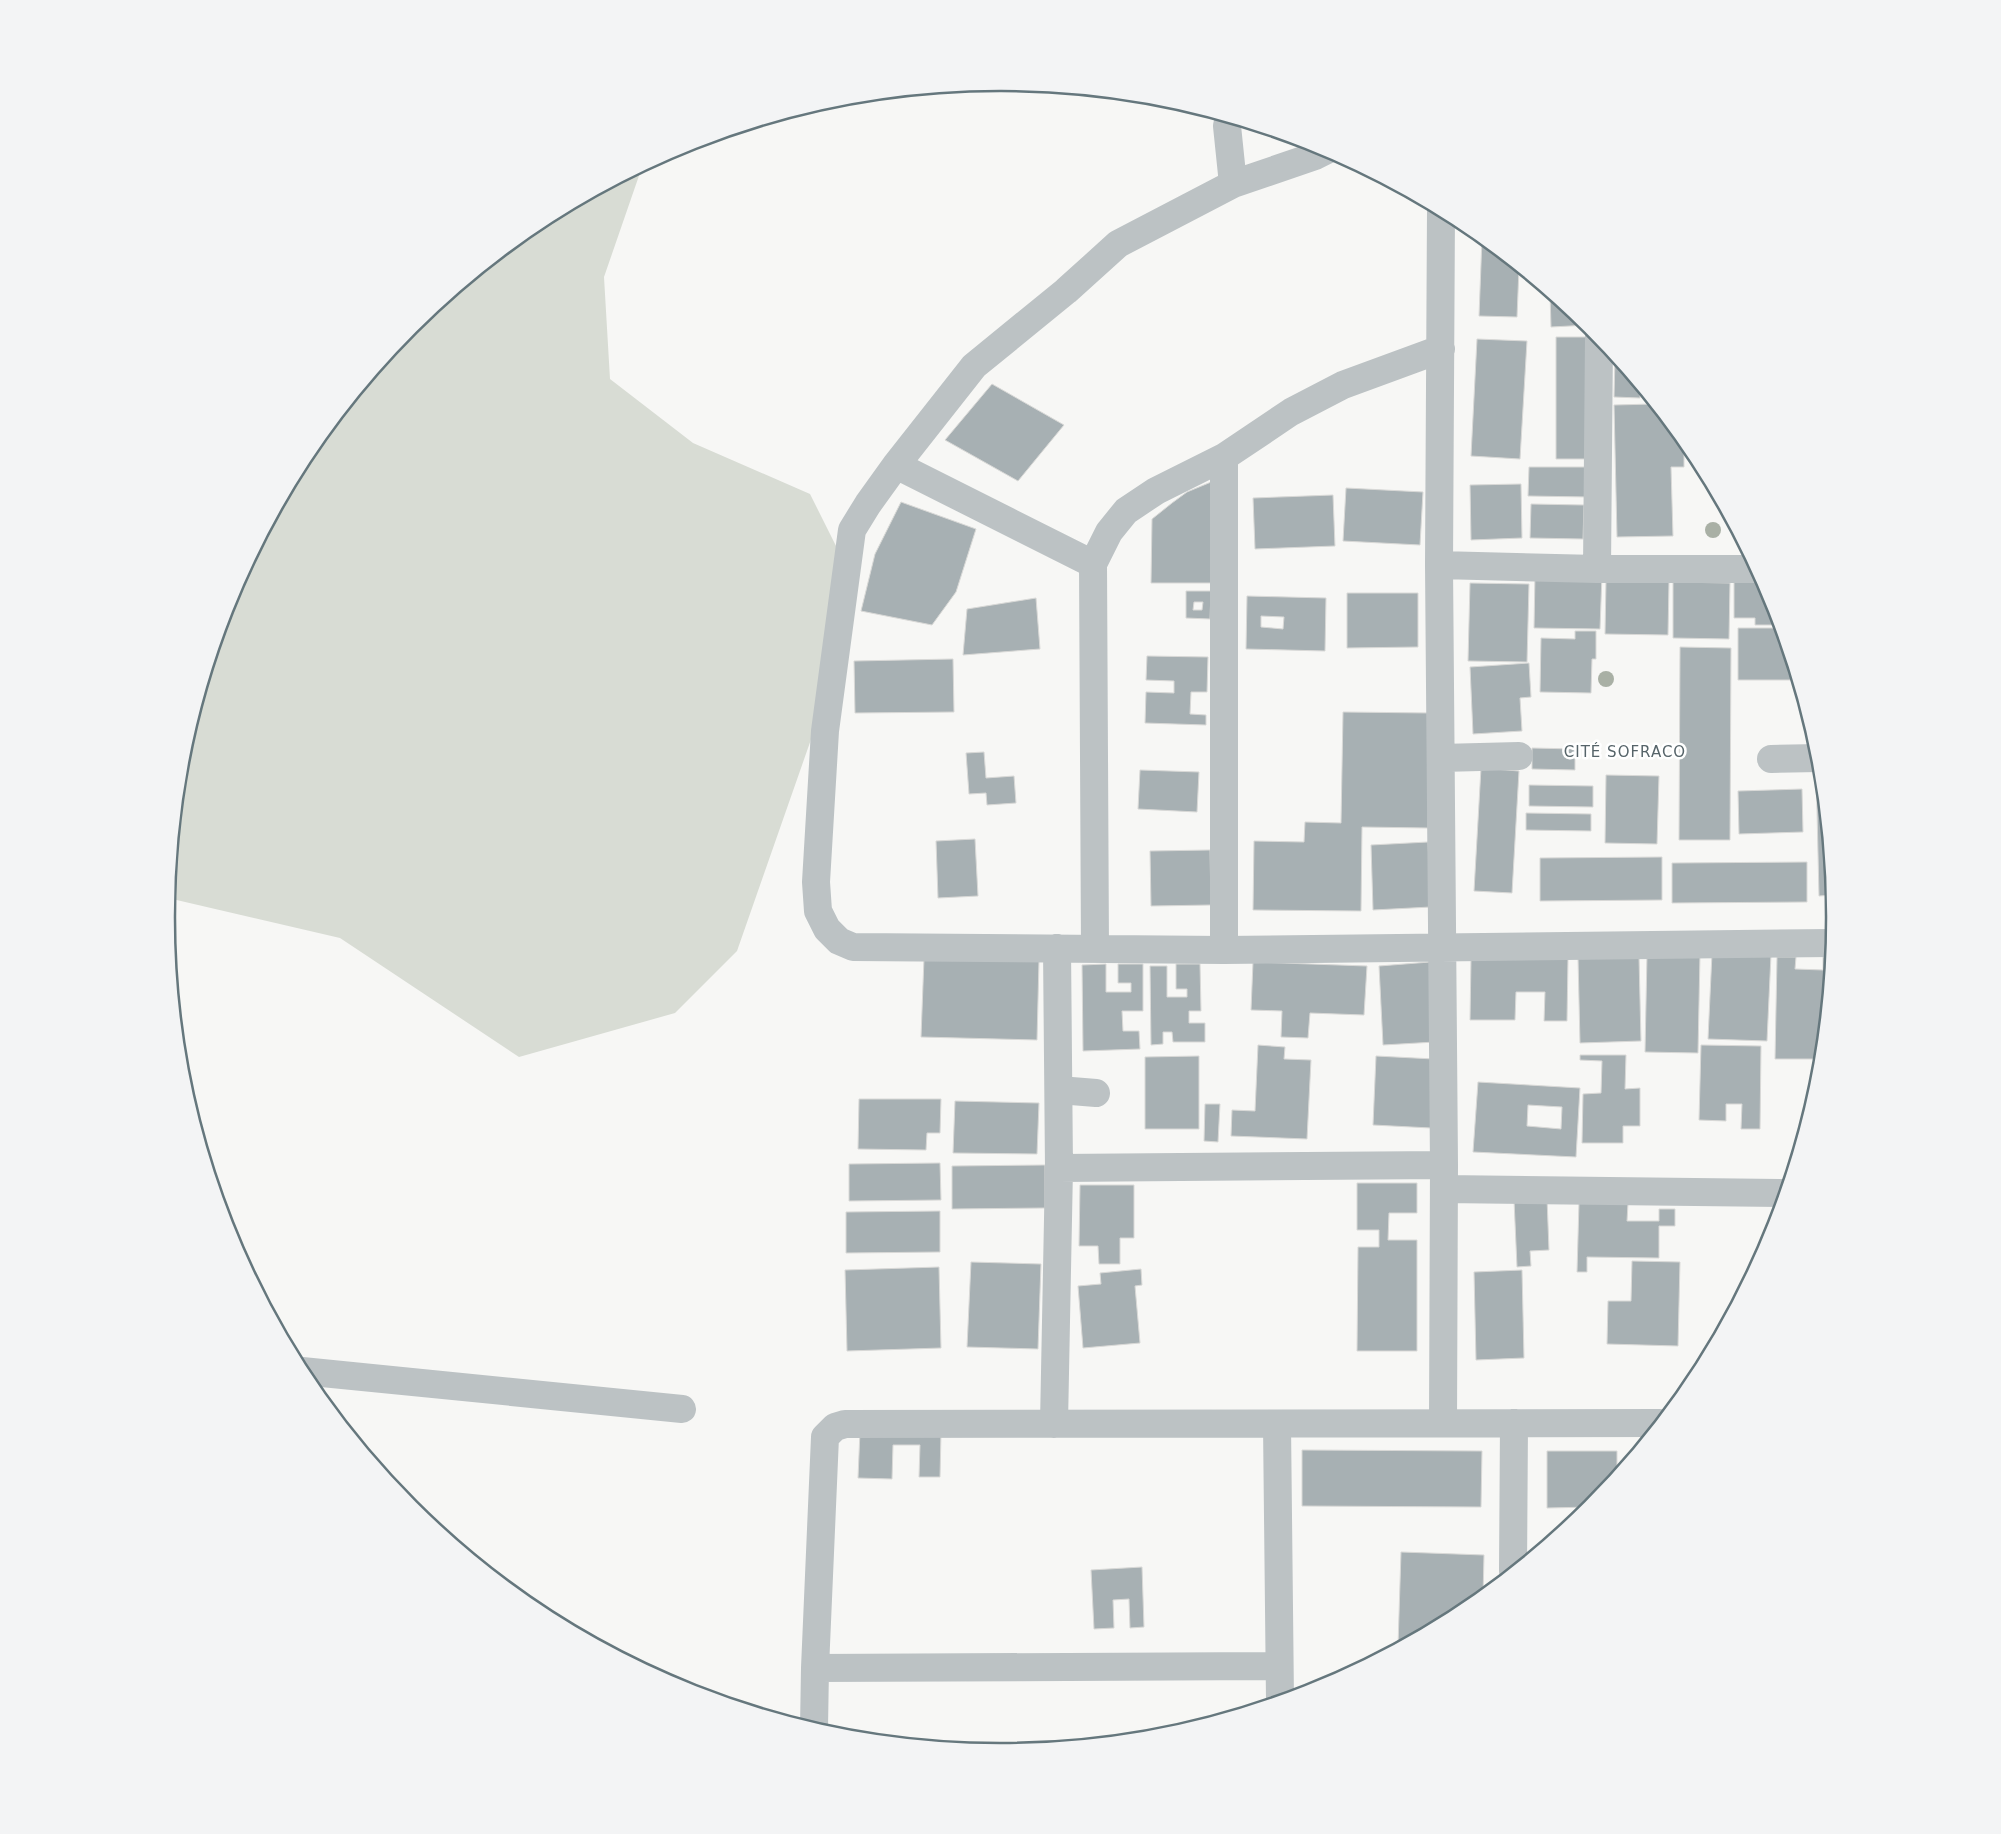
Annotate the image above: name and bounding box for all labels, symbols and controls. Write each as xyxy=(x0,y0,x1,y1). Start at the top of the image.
district label: CITÉ SOFRACO xyxy=(1564,742,1686,761)

